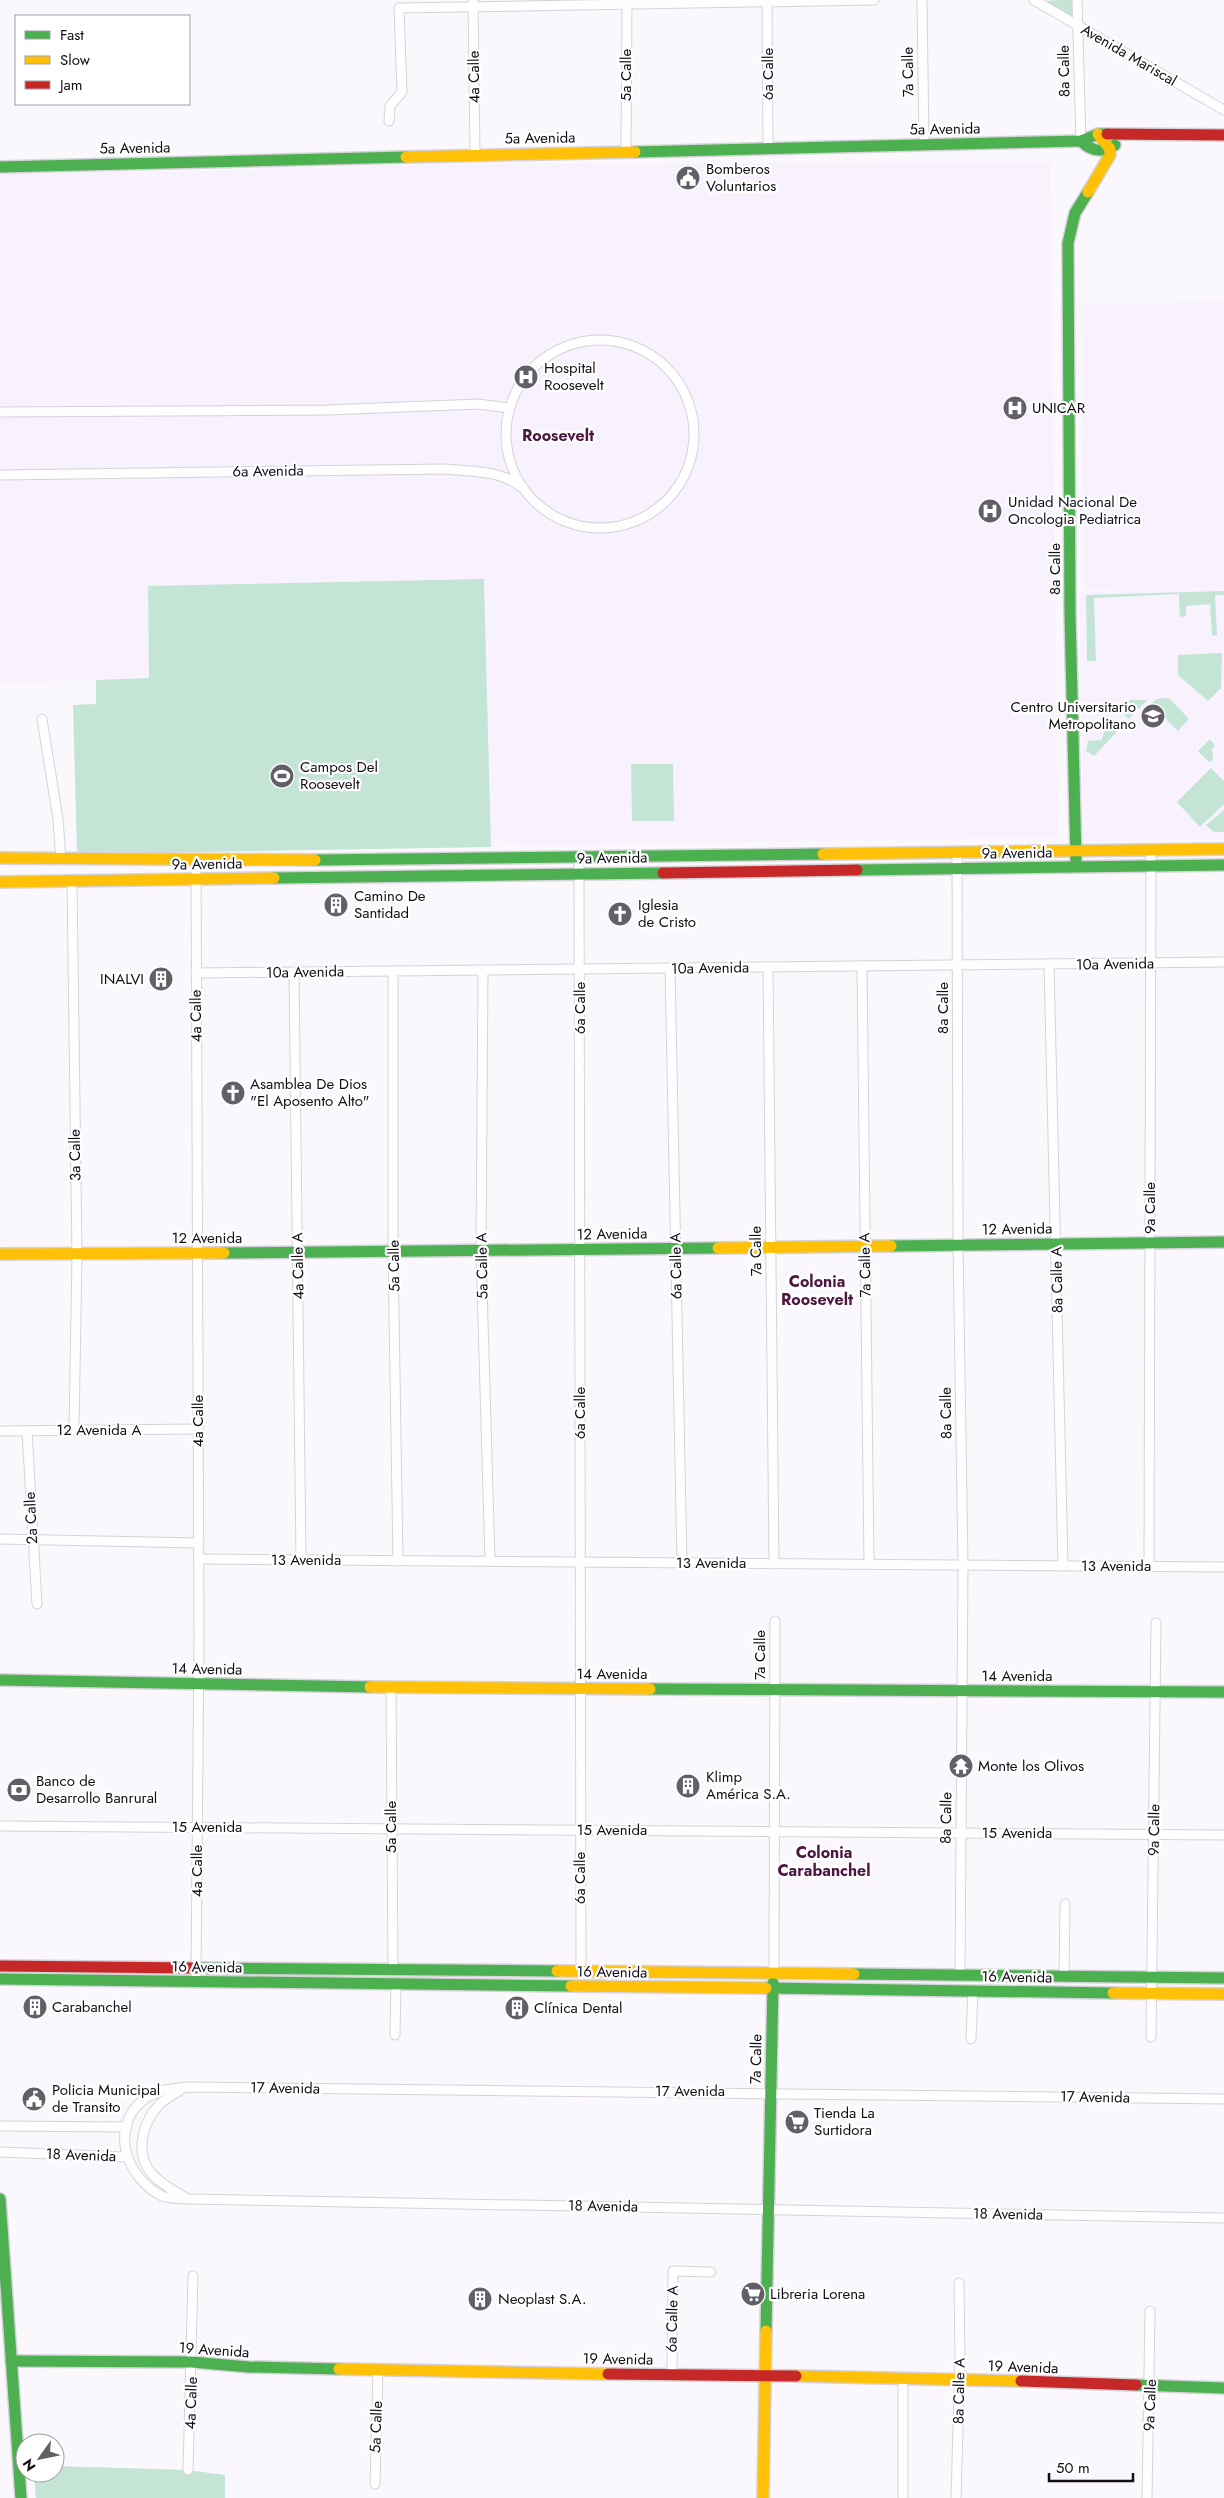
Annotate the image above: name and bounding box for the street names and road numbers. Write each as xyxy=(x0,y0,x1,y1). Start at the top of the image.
street label: Avenida Mariscal xyxy=(1077,19,1181,91)
street label: 8a Calle xyxy=(1053,45,1075,97)
street label: 7a Calle xyxy=(897,46,919,97)
street label: 6a Calle xyxy=(757,47,779,100)
street label: 5a Calle xyxy=(615,49,637,101)
street label: 4a Calle xyxy=(463,50,485,103)
street label: 5a Avenida xyxy=(909,117,981,141)
street label: 5a Avenida xyxy=(504,126,576,150)
street label: 5a Avenida xyxy=(99,136,171,160)
street label: 6a Avenida xyxy=(232,459,304,483)
street label: 8a Calle xyxy=(1044,543,1066,595)
street label: 9a Avenida xyxy=(981,841,1053,865)
street label: 9a Avenida xyxy=(576,846,648,870)
street label: 9a Avenida xyxy=(171,852,243,876)
street label: 10a Avenida xyxy=(1076,952,1154,976)
street label: 10a Avenida xyxy=(671,956,749,980)
street label: 10a Avenida xyxy=(266,960,344,984)
street label: 6a Calle xyxy=(569,981,591,1034)
street label: 8a Calle xyxy=(932,982,954,1034)
street label: 4a Calle xyxy=(185,989,207,1042)
street label: 3a Calle xyxy=(64,1129,86,1181)
street label: 9a Calle xyxy=(1139,1182,1161,1234)
street label: 12 Avenida xyxy=(982,1217,1052,1241)
street label: 12 Avenida xyxy=(577,1222,647,1246)
street label: 7a Calle xyxy=(745,1225,767,1276)
street label: 12 Avenida xyxy=(172,1227,242,1249)
street label: 4a Calle A xyxy=(286,1232,310,1300)
street label: 5a Calle A xyxy=(470,1232,494,1300)
street label: 6a Calle A xyxy=(664,1232,688,1300)
street label: 7a Calle A xyxy=(853,1232,877,1297)
street label: 5a Calle xyxy=(383,1239,405,1292)
street label: 8a Calle A xyxy=(1045,1247,1069,1313)
street label: 6a Calle xyxy=(569,1386,591,1439)
street label: 8a Calle xyxy=(935,1387,957,1439)
street label: 4a Calle xyxy=(187,1394,209,1447)
street label: 12 Avenida A xyxy=(57,1419,142,1441)
street label: 2a Calle xyxy=(19,1491,43,1545)
street label: 13 Avenida xyxy=(271,1549,341,1571)
street label: 13 Avenida xyxy=(676,1552,746,1574)
street label: 13 Avenida xyxy=(1081,1555,1151,1577)
street label: 7a Calle xyxy=(749,1630,771,1680)
street label: 14 Avenida xyxy=(171,1657,243,1681)
street label: 14 Avenida xyxy=(577,1663,647,1685)
street label: 14 Avenida xyxy=(982,1665,1052,1687)
street label: 8a Calle xyxy=(935,1792,957,1844)
street label: 5a Calle xyxy=(380,1801,402,1853)
street label: 9a Calle xyxy=(1143,1804,1165,1856)
street label: 15 Avenida xyxy=(172,1816,242,1838)
street label: 15 Avenida xyxy=(577,1819,647,1841)
street label: 15 Avenida xyxy=(982,1822,1052,1844)
street label: 4a Calle xyxy=(186,1844,208,1897)
street label: 6a Calle xyxy=(569,1851,591,1904)
street label: 16 Avenida xyxy=(171,1955,243,1979)
street label: 16 Avenida xyxy=(576,1960,648,1984)
street label: 16 Avenida xyxy=(981,1965,1053,1989)
street label: 7a Calle xyxy=(745,2033,767,2084)
street label: 17 Avenida xyxy=(250,2076,320,2100)
street label: 17 Avenida xyxy=(655,2080,725,2102)
street label: 17 Avenida xyxy=(1060,2085,1130,2109)
street label: 18 Avenida xyxy=(46,2143,116,2167)
street label: 18 Avenida xyxy=(568,2194,638,2218)
street label: 18 Avenida xyxy=(973,2202,1043,2226)
street label: 6a Calle A xyxy=(660,2285,684,2353)
street label: 19 Avenida xyxy=(178,2337,250,2363)
street label: 19 Avenida xyxy=(582,2347,654,2371)
street label: 19 Avenida xyxy=(987,2355,1059,2379)
street label: 8a Calle A xyxy=(947,2358,971,2424)
street label: 4a Calle xyxy=(179,2376,203,2430)
street label: 9a Calle xyxy=(1138,2378,1162,2431)
street label: 5a Calle xyxy=(364,2400,388,2454)

